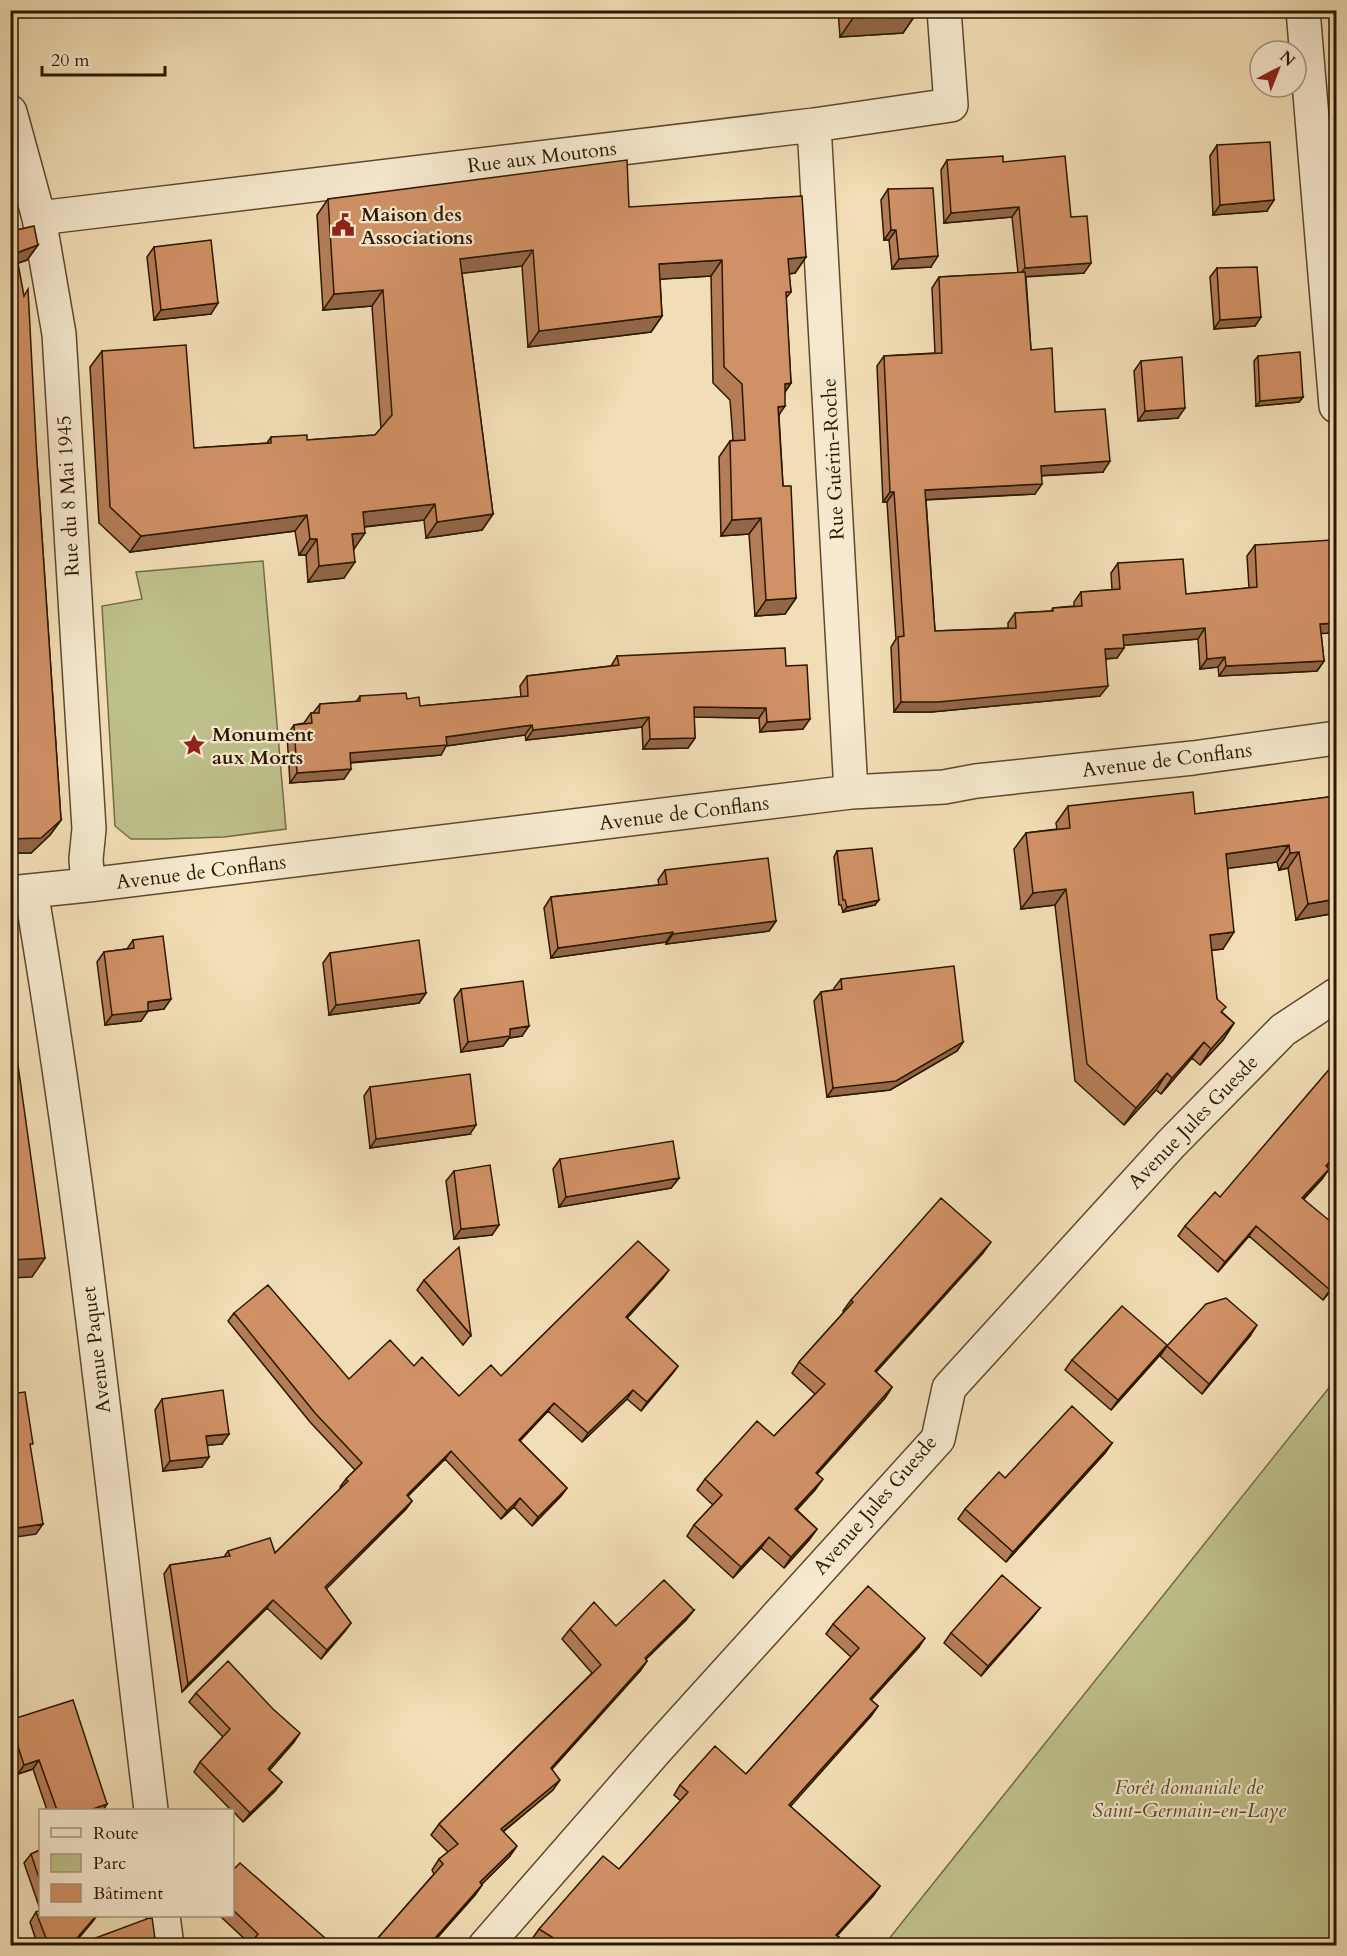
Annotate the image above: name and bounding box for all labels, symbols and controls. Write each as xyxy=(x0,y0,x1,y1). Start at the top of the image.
scale bar xyxy=(42,39,165,77)
north arrow xyxy=(1248,39,1308,99)
text: N xyxy=(1275,46,1300,71)
text: 20 m xyxy=(51,48,90,73)
street label: Rue aux Moutons xyxy=(466,134,618,180)
place label: Maison des Associations xyxy=(361,201,473,251)
public building icon: Maison des Associations xyxy=(330,212,356,238)
street label: Rue Guérin-Roche xyxy=(815,377,851,541)
street label: Rue du 8 Mai 1945 xyxy=(50,415,86,577)
place label: Monument aux Morts xyxy=(212,721,313,771)
place icon: Monument aux Morts xyxy=(181,732,207,758)
street label: Avenue de Conflans xyxy=(1081,736,1253,784)
street label: Avenue de Conflans xyxy=(598,789,770,837)
street label: Avenue de Conflans xyxy=(115,848,287,896)
street label: Avenue Jules Guesde xyxy=(1122,1049,1264,1195)
street label: Avenue Paquet xyxy=(75,1284,117,1415)
street label: Avenue Jules Guesde xyxy=(807,1430,943,1580)
park label: Forêt domaniale de Saint-Germain-en-Laye xyxy=(1092,1774,1286,1824)
legend xyxy=(39,1809,234,1917)
text: Route xyxy=(93,1821,139,1846)
text: Parc xyxy=(93,1851,126,1876)
text: Bâtiment xyxy=(93,1881,163,1906)

